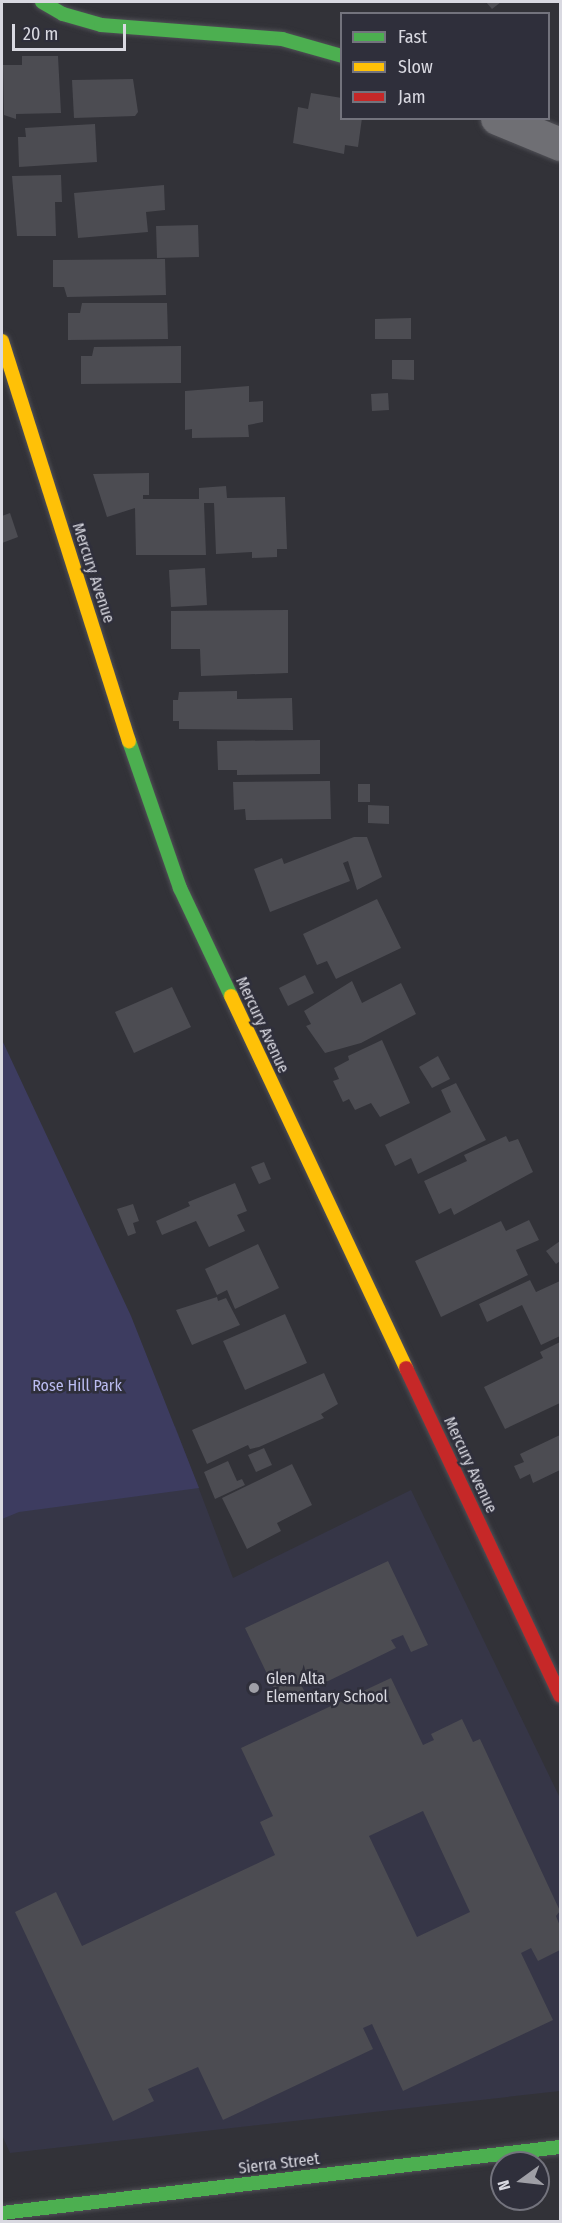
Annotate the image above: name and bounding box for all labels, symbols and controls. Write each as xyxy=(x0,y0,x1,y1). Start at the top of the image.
scale bar xyxy=(15,12,129,50)
legend xyxy=(340,12,550,120)
text: 20 m xyxy=(23,23,58,45)
text: Fast xyxy=(398,26,427,48)
text: Slow xyxy=(398,56,433,78)
text: Jam xyxy=(398,86,426,108)
street label: Mercury Avenue xyxy=(68,521,118,625)
street label: Mercury Avenue xyxy=(231,974,293,1076)
park label: Rose Hill Park xyxy=(32,1376,122,1396)
street label: Mercury Avenue xyxy=(439,1414,501,1516)
place label: Glen Alta Elementary School xyxy=(266,1669,388,1707)
marker: Glen Alta Elementary School xyxy=(247,1681,261,1695)
street label: Sierra Street xyxy=(237,2150,321,2178)
north arrow xyxy=(490,2151,550,2211)
text: N xyxy=(494,2178,514,2192)

